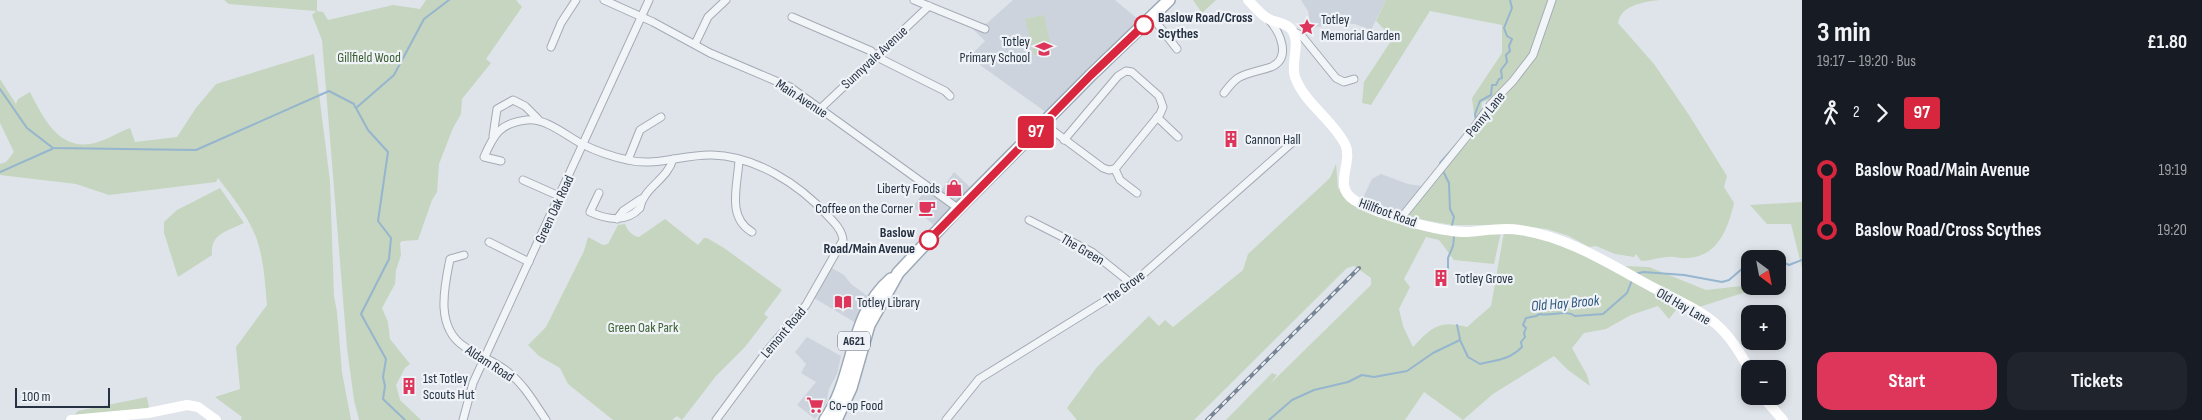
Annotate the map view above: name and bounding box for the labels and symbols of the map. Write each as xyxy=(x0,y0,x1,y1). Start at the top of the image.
place label: Baslow Road/Cross Scythes xyxy=(1158,9,1253,42)
place label: Totley Memorial Garden xyxy=(1321,11,1400,44)
marker: Baslow Road/Cross Scythes xyxy=(1134,15,1154,35)
place icon: Totley Memorial Garden xyxy=(1297,17,1317,37)
street label: Sunnyvale Avenue xyxy=(838,22,911,92)
place label: Totley Primary School xyxy=(960,33,1031,66)
school or university icon: Totley Primary School xyxy=(1034,39,1054,59)
park label: Gillfield Wood xyxy=(337,49,401,66)
street label: Main Avenue xyxy=(772,75,831,122)
street label: Penny Lane xyxy=(1462,88,1509,140)
line badge: 97 xyxy=(1014,116,1058,148)
building icon: Cannon Hall xyxy=(1221,129,1241,149)
place label: Cannon Hall xyxy=(1245,131,1301,148)
street label: Green Oak Road xyxy=(531,172,578,246)
shop icon: Liberty Foods xyxy=(944,178,964,198)
place label: Liberty Foods xyxy=(877,180,940,197)
street label: Hillfoot Road xyxy=(1357,194,1419,231)
cafe icon: Coffee on the Corner xyxy=(917,198,937,218)
place label: Coffee on the Corner xyxy=(815,200,913,217)
place label: Baslow Road/Main Avenue xyxy=(823,224,916,257)
marker: Baslow Road/Main Avenue xyxy=(919,230,939,250)
street label: The Green xyxy=(1058,230,1108,269)
north arrow xyxy=(1741,250,1786,295)
street label: The Grove xyxy=(1100,267,1148,308)
building icon: Totley Grove xyxy=(1431,268,1451,288)
place label: Totley Grove xyxy=(1455,270,1513,287)
street label: Old Hay Lane xyxy=(1654,284,1714,329)
water label: Old Hay Brook xyxy=(1530,291,1600,316)
library icon: Totley Library xyxy=(833,292,853,312)
place label: Totley Library xyxy=(857,294,921,311)
street label: Lemont Road xyxy=(757,303,810,361)
park label: Green Oak Park xyxy=(608,319,679,336)
road number: A621 xyxy=(838,332,870,351)
street label: Aldam Road xyxy=(461,341,517,385)
place label: 1st Totley Scouts Hut xyxy=(423,370,475,403)
building icon: 1st Totley Scouts Hut xyxy=(399,376,419,396)
scale bar xyxy=(15,385,110,408)
supermarket icon: Co-op Food xyxy=(805,395,825,415)
place label: Co-op Food xyxy=(829,397,883,414)

